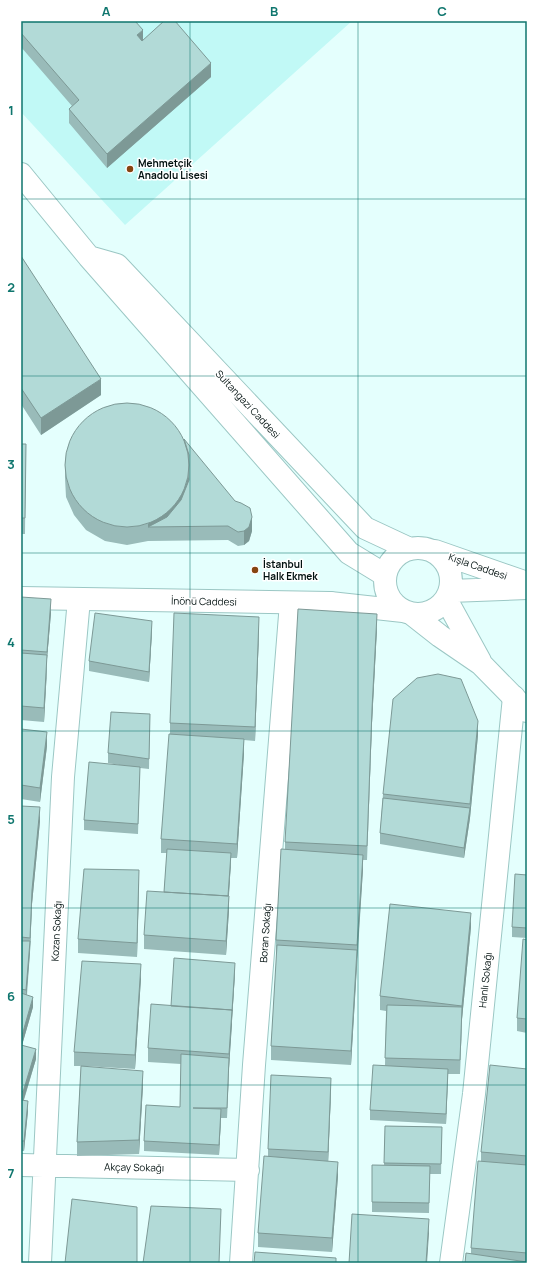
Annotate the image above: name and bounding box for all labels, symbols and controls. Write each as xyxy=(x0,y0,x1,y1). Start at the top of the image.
text: A xyxy=(102,2,111,20)
text: B xyxy=(270,2,278,20)
text: C xyxy=(437,2,447,20)
text: 1 xyxy=(8,101,14,119)
place label: Mehmetçik Anadolu Lisesi xyxy=(138,156,208,182)
marker: Mehmetçik Anadolu Lisesi xyxy=(125,164,135,174)
text: 2 xyxy=(7,278,15,296)
street label: Sultangazi Caddesi xyxy=(213,367,283,441)
text: 3 xyxy=(7,455,15,473)
street label: Kışla Caddesi xyxy=(447,549,509,583)
place label: İstanbul Halk Ekmek xyxy=(263,557,318,583)
marker: İstanbul Halk Ekmek xyxy=(250,565,260,575)
street label: İnönü Caddesi xyxy=(171,593,237,609)
text: 4 xyxy=(7,633,15,651)
text: 5 xyxy=(7,810,15,828)
street label: Kozan Sokağı xyxy=(47,900,65,962)
street label: Boran Sokağı xyxy=(256,903,274,963)
street label: Hanlı Sokağı xyxy=(475,951,495,1009)
text: 6 xyxy=(7,987,15,1005)
street label: Akçay Sokağı xyxy=(104,1159,164,1175)
text: 7 xyxy=(8,1164,15,1182)

